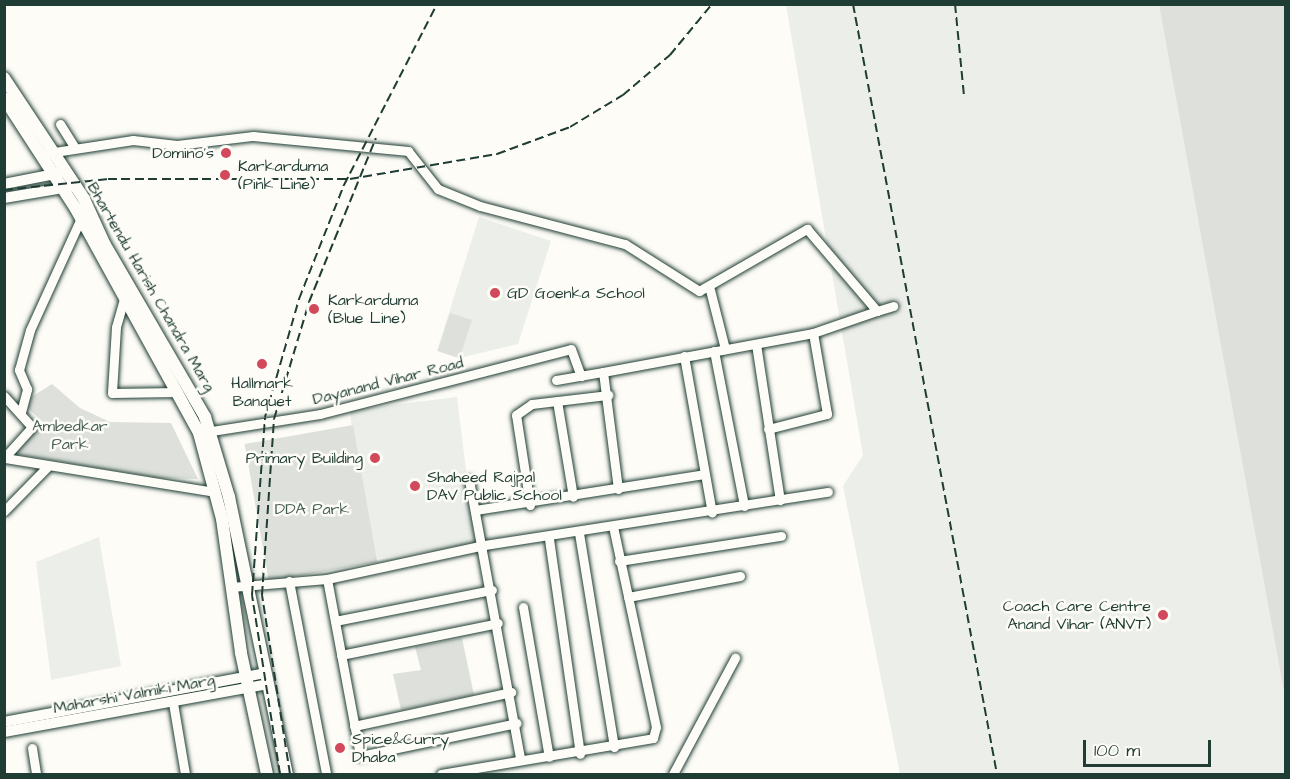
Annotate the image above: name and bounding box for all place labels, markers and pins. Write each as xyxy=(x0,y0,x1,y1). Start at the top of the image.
place label: Domino's xyxy=(152,143,214,163)
marker: Domino's xyxy=(219,146,233,160)
place label: Karkarduma (Pink Line) xyxy=(238,156,328,194)
marker: Karkarduma (Pink Line) xyxy=(216,166,234,184)
place label: GD Goenka School xyxy=(507,283,645,303)
marker: GD Goenka School xyxy=(488,286,502,300)
place label: Karkarduma (Blue Line) xyxy=(328,290,418,328)
marker: Karkarduma (Blue Line) xyxy=(305,300,323,318)
marker: Hallmark Banquet xyxy=(255,357,269,371)
place label: Hallmark Banquet xyxy=(231,373,293,411)
place label: Primary Building xyxy=(246,448,363,468)
marker: Primary Building xyxy=(368,451,382,465)
place label: Shaheed Rajpal DAV Public School xyxy=(427,467,562,505)
marker: Shaheed Rajpal DAV Public School xyxy=(408,479,422,493)
place label: Coach Care Centre Anand Vihar (ANVT) xyxy=(1003,596,1151,634)
marker: Coach Care Centre Anand Vihar (ANVT) xyxy=(1156,608,1170,622)
place label: Spice&Curry Dhaba xyxy=(352,729,449,767)
marker: Spice&Curry Dhaba xyxy=(333,741,347,755)

